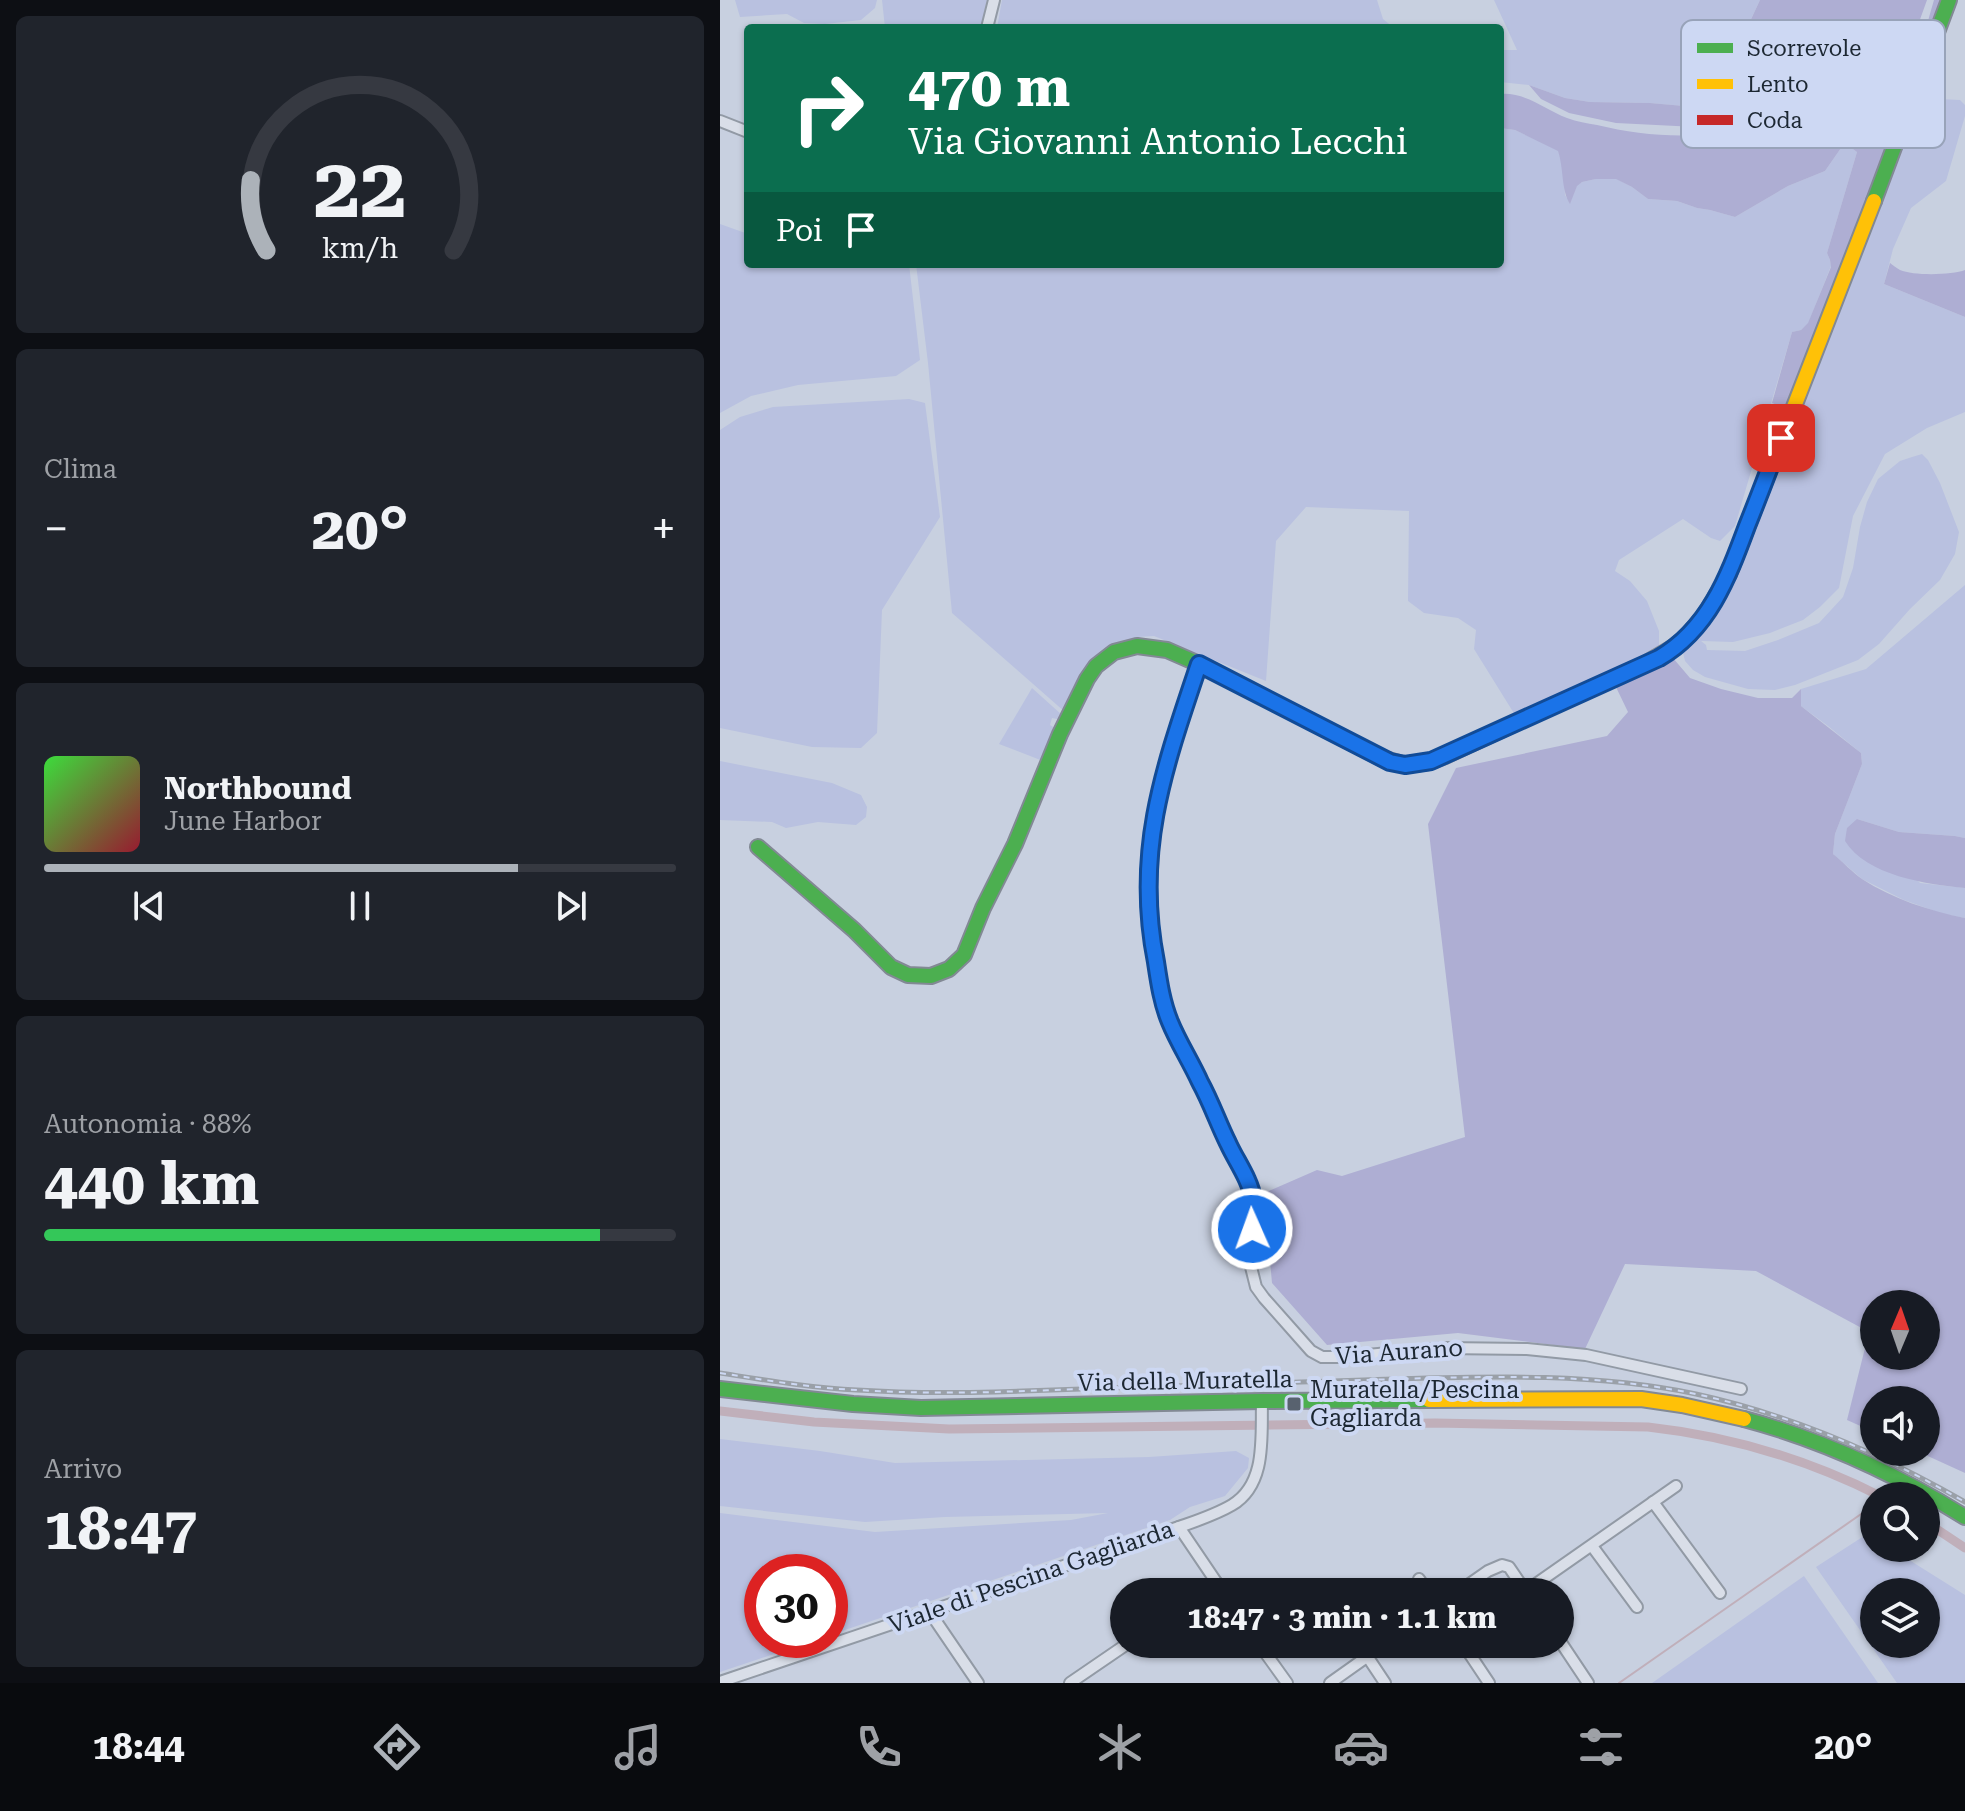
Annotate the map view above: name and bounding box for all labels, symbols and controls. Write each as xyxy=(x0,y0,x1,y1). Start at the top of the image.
legend xyxy=(1681,20,1945,148)
text: Scorrevole xyxy=(1747,36,1861,61)
text: 470 m xyxy=(908,54,1070,120)
icon: right xyxy=(776,56,880,160)
text: Lento xyxy=(1747,72,1809,97)
text: Coda xyxy=(1747,108,1802,133)
text: Via Giovanni Antonio Lecchi xyxy=(908,121,1408,163)
text: 22 xyxy=(313,139,407,236)
icon: arrive xyxy=(839,208,883,252)
text: Poi xyxy=(776,213,823,248)
text: km/h xyxy=(322,231,398,265)
pin xyxy=(1747,404,1815,472)
icon: arrive xyxy=(1759,416,1803,460)
text: Clima xyxy=(44,454,117,484)
text: 20° xyxy=(311,493,409,564)
text: − xyxy=(44,503,69,555)
text: + xyxy=(651,503,676,555)
text: Northbound xyxy=(164,771,352,806)
text: June Harbor xyxy=(164,806,322,836)
icon: previous xyxy=(127,884,171,928)
icon: pause xyxy=(338,884,382,928)
icon: next xyxy=(549,884,593,928)
text: Autonomia · 88% xyxy=(44,1109,251,1139)
text: 440 km xyxy=(44,1148,259,1219)
position arrow xyxy=(1210,1187,1294,1271)
north arrow xyxy=(1860,1290,1940,1370)
map controls xyxy=(1860,1290,1940,1658)
street label: Via Aurano xyxy=(1334,1334,1464,1370)
street label: Via della Muratella xyxy=(1077,1365,1293,1397)
place label: Muratella/Pescina Gagliarda xyxy=(1310,1376,1519,1432)
button: sound xyxy=(1860,1386,1940,1466)
marker: Muratella/Pescina Gagliarda xyxy=(1285,1395,1303,1413)
text: Arrivo xyxy=(44,1454,122,1484)
button: search xyxy=(1860,1482,1940,1562)
text: 18:47 xyxy=(44,1493,197,1564)
street label: Viale di Pescina Gagliarda xyxy=(885,1515,1177,1639)
speed limit sign: 30 xyxy=(744,1554,848,1658)
button: layers xyxy=(1860,1578,1940,1658)
text: 18:47 · 3 min · 1.1 km xyxy=(1187,1600,1497,1635)
icon: directions xyxy=(369,1719,425,1775)
icon: music xyxy=(610,1719,666,1775)
icon: phone xyxy=(851,1719,907,1775)
icon: climate xyxy=(1092,1719,1148,1775)
icon: car xyxy=(1333,1719,1389,1775)
icon: filters xyxy=(1573,1719,1629,1775)
text: 18:44 xyxy=(92,1726,184,1768)
text: 20° xyxy=(1814,1726,1873,1768)

